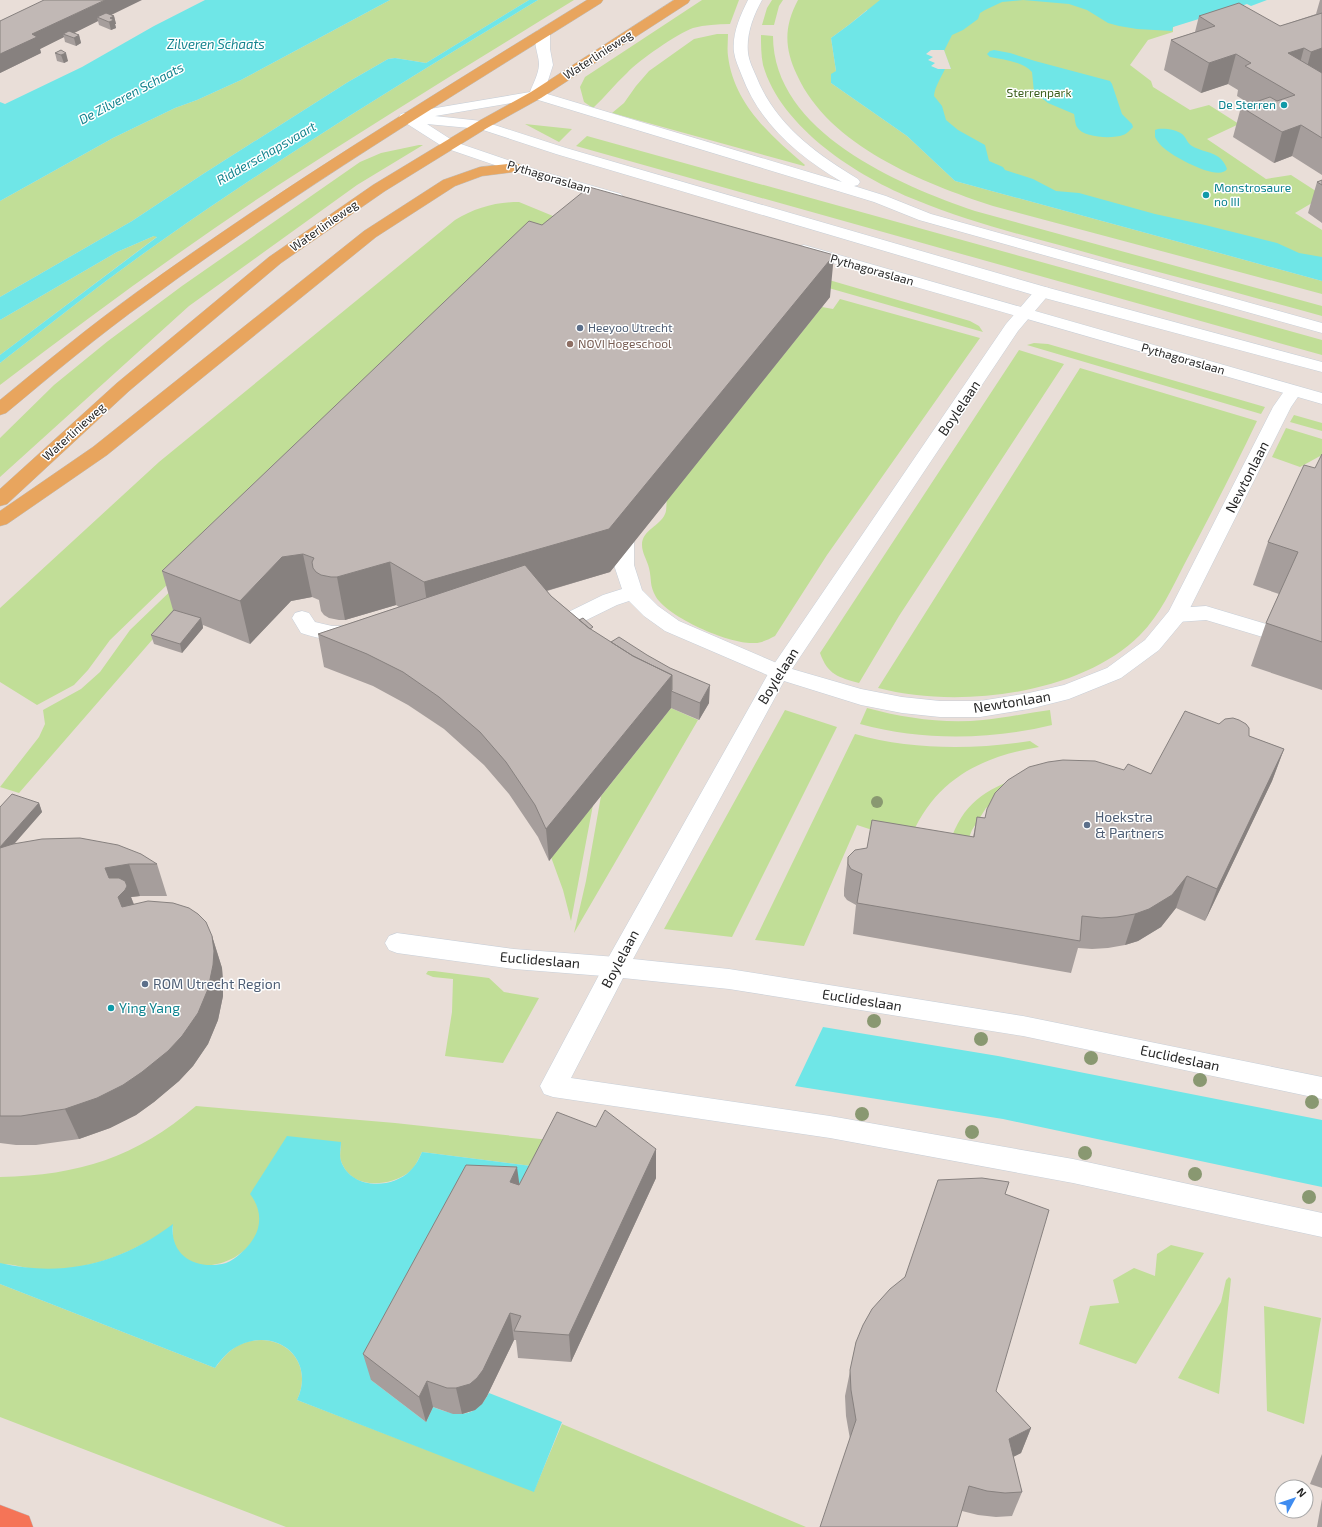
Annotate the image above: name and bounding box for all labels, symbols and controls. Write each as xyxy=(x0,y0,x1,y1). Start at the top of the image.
street label: Waterlinieweg xyxy=(560,26,635,82)
water label: Zilveren Schaats xyxy=(167,36,265,52)
water label: De Zilveren Schaats xyxy=(76,58,186,127)
park label: Sterrenpark xyxy=(1006,85,1072,99)
place label: De Sterren xyxy=(1218,97,1276,111)
marker: De Sterren xyxy=(1279,100,1289,110)
water label: Ridderschapsvaart xyxy=(213,118,319,188)
street label: Pythagoraslaan xyxy=(506,157,593,195)
place label: Monstrosaure no III xyxy=(1214,180,1291,208)
marker: Monstrosaure no III xyxy=(1201,190,1211,200)
street label: Waterlinieweg xyxy=(287,196,360,254)
street label: Pythagoraslaan xyxy=(829,250,916,288)
place label: Heeyoo Utrecht xyxy=(588,320,673,334)
marker: Heeyoo Utrecht xyxy=(575,323,585,333)
place label: NOVI Hogeschool xyxy=(578,336,672,350)
marker: NOVI Hogeschool xyxy=(565,339,575,349)
street label: Pythagoraslaan xyxy=(1140,339,1227,377)
street label: Boylelaan xyxy=(934,377,983,439)
street label: Waterlinieweg xyxy=(39,399,108,463)
street label: Newtonlaan xyxy=(1221,438,1272,515)
street label: Boylelaan xyxy=(754,644,802,707)
street label: Newtonlaan xyxy=(972,687,1052,716)
place label: Hoekstra & Partners xyxy=(1095,808,1164,841)
marker: Hoekstra & Partners xyxy=(1082,820,1092,830)
street label: Boylelaan xyxy=(597,927,642,991)
street label: Euclideslaan xyxy=(499,948,581,971)
place label: ROM Utrecht Region xyxy=(153,975,281,992)
marker: ROM Utrecht Region xyxy=(140,979,150,989)
street label: Euclideslaan xyxy=(821,985,903,1014)
place label: Ying Yang xyxy=(119,999,180,1016)
marker: Ying Yang xyxy=(106,1003,116,1013)
street label: Euclideslaan xyxy=(1139,1041,1221,1074)
north arrow xyxy=(1274,1479,1314,1519)
text: N xyxy=(1295,1485,1310,1500)

